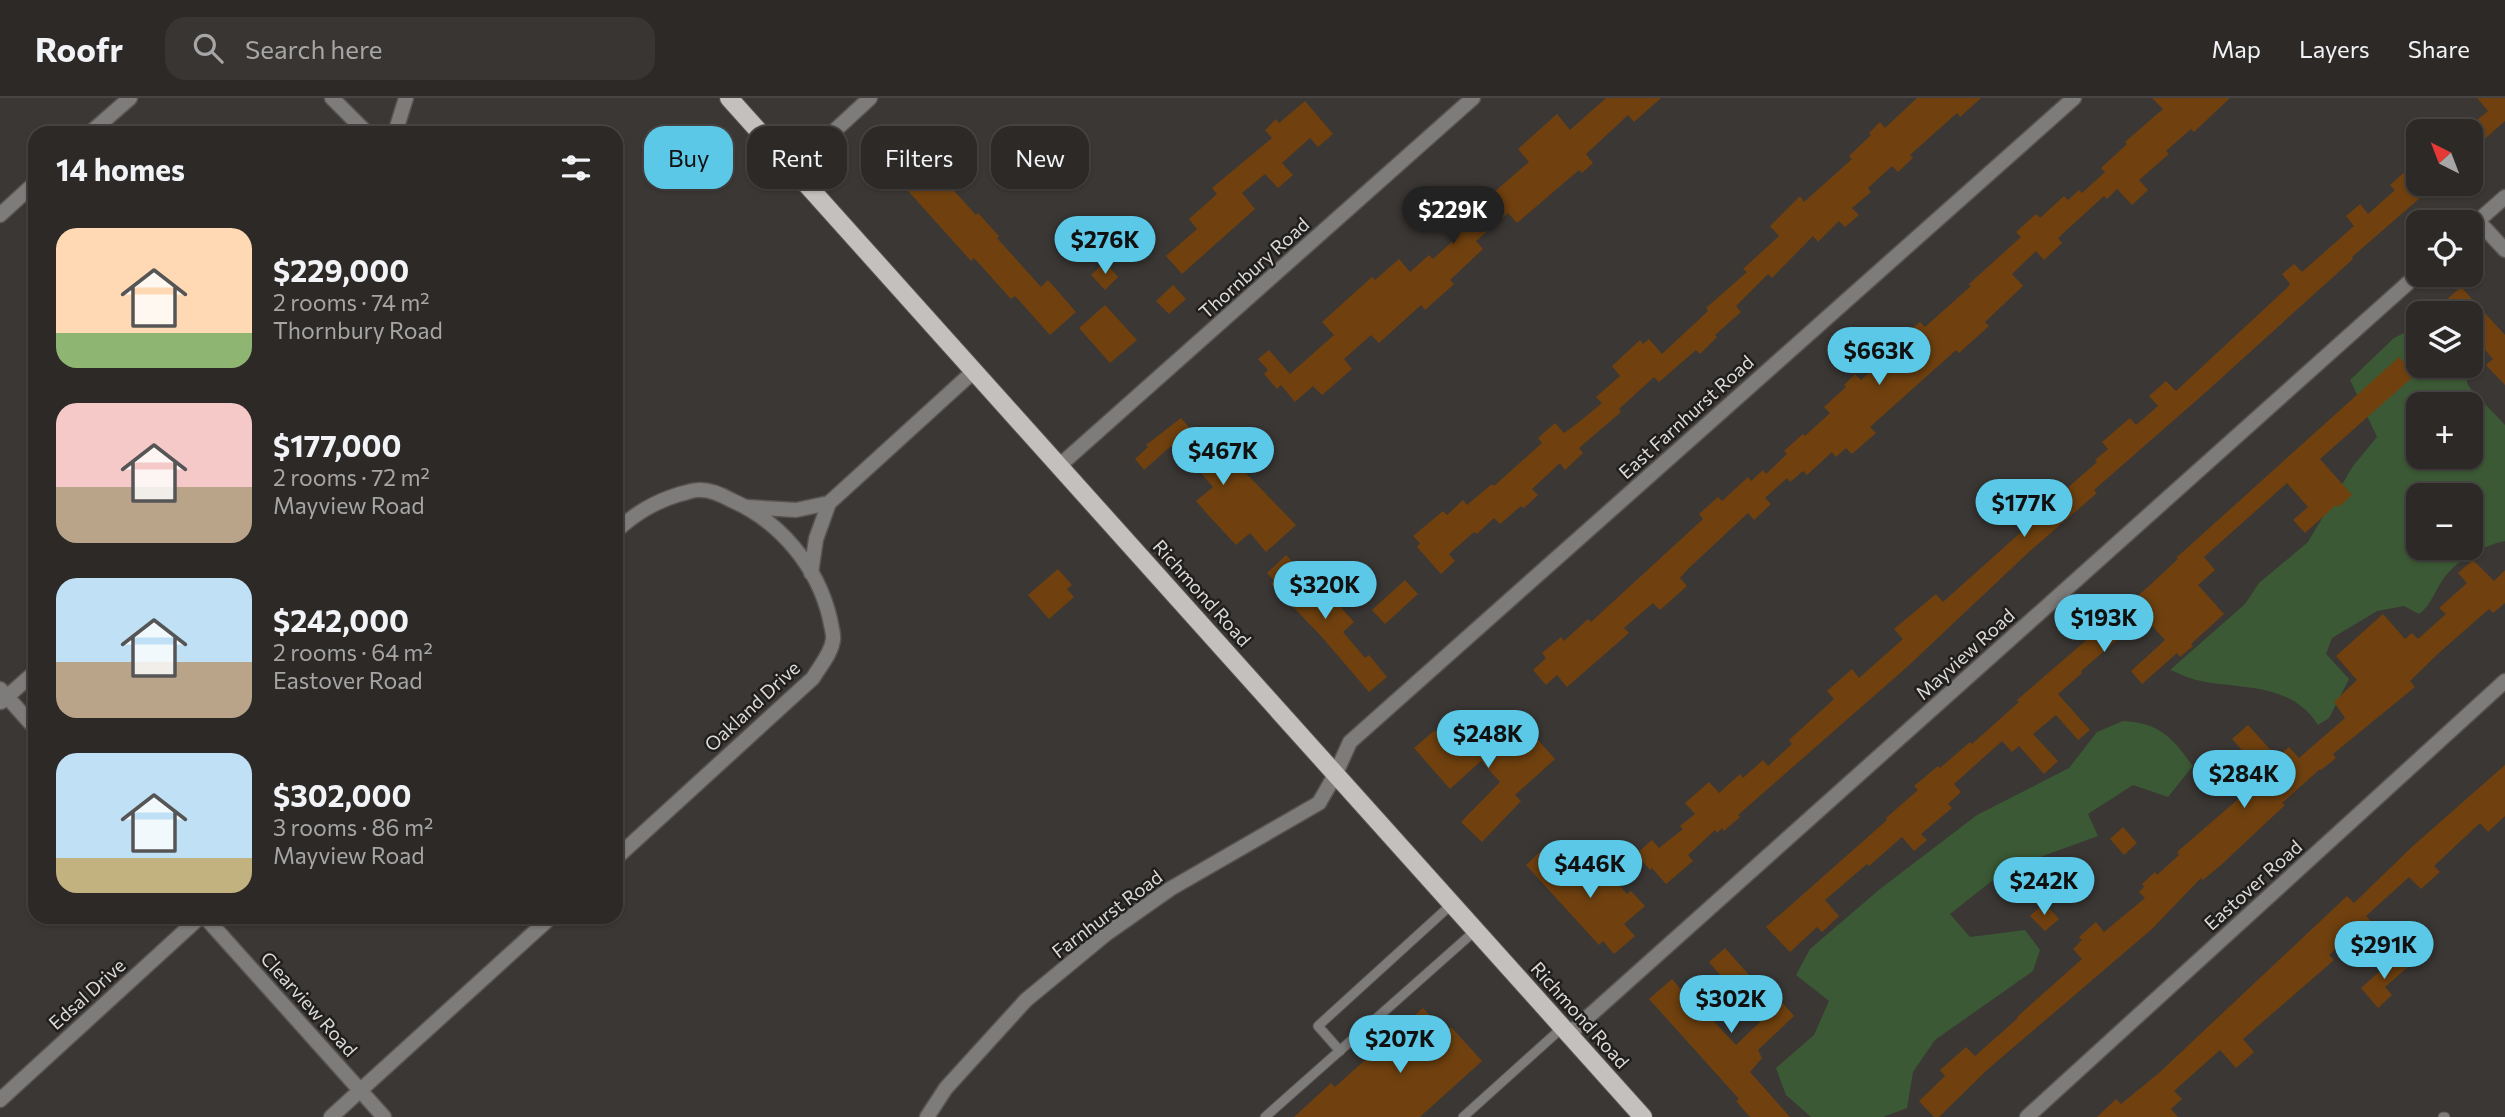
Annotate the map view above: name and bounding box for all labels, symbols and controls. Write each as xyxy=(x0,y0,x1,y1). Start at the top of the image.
search box xyxy=(165,17,655,80)
text: Roofr xyxy=(35,28,123,69)
icon: search xyxy=(189,29,227,67)
text: Search here xyxy=(245,33,383,64)
text: Map xyxy=(2212,34,2261,63)
text: Layers xyxy=(2299,34,2370,63)
text: Share xyxy=(2408,34,2470,63)
north arrow xyxy=(2406,119,2483,196)
map controls xyxy=(2406,119,2483,560)
chip: Buy xyxy=(644,126,733,189)
chip: Rent xyxy=(747,126,847,189)
chip: Filters xyxy=(861,126,977,189)
chip: New xyxy=(991,126,1089,189)
icon: filters xyxy=(557,149,595,187)
text: 14 homes xyxy=(56,150,185,187)
pin: $229K xyxy=(1404,186,1502,246)
text: $229K xyxy=(1418,195,1488,223)
button: locate xyxy=(2406,210,2483,287)
street label: Thornbury Road xyxy=(1194,212,1313,323)
pin: $276K xyxy=(1056,216,1154,276)
text: $276K xyxy=(1071,225,1139,253)
text: $229,000 xyxy=(273,251,409,288)
icon: home xyxy=(112,256,196,340)
text: 2 rooms · 74 m² xyxy=(273,288,429,316)
button: layers xyxy=(2406,301,2483,378)
text: Thornbury Road xyxy=(273,316,443,344)
pin: $663K xyxy=(1830,328,1928,387)
text: $663K xyxy=(1844,336,1914,364)
street label: East Farnhurst Road xyxy=(1614,350,1758,483)
button: + xyxy=(2406,392,2483,469)
text: $177,000 xyxy=(273,426,401,463)
pin: $467K xyxy=(1174,428,1272,487)
icon: home xyxy=(112,431,196,515)
text: $467K xyxy=(1188,436,1258,464)
text: 2 rooms · 72 m² xyxy=(273,463,430,491)
pin: $177K xyxy=(1975,480,2073,539)
button: − xyxy=(2406,483,2483,560)
text: $177K xyxy=(1992,488,2056,516)
text: Mayview Road xyxy=(273,491,425,519)
street label: Richmond Road xyxy=(1148,535,1256,651)
pin: $320K xyxy=(1276,561,1374,621)
text: $320K xyxy=(1290,570,1360,598)
pin: $193K xyxy=(2055,594,2153,654)
text: $242,000 xyxy=(273,601,409,638)
street label: Mayview Road xyxy=(1910,603,2019,704)
text: $193K xyxy=(2070,603,2138,631)
icon: home xyxy=(112,606,196,690)
text: 2 rooms · 64 m² xyxy=(273,638,433,666)
street label: Oakland Drive xyxy=(699,656,804,756)
text: Eastover Road xyxy=(273,666,423,694)
pin: $248K xyxy=(1439,710,1537,770)
text: $248K xyxy=(1453,719,1523,747)
pin: $284K xyxy=(2195,750,2293,810)
text: $284K xyxy=(2209,759,2279,787)
text: $302,000 xyxy=(273,776,411,813)
icon: home xyxy=(112,781,196,865)
text: 3 rooms · 86 m² xyxy=(273,813,433,841)
street label: Eastover Road xyxy=(2199,835,2306,934)
pin: $446K xyxy=(1541,840,1639,900)
text: Mayview Road xyxy=(273,841,425,869)
text: $446K xyxy=(1554,849,1626,877)
pin: $242K xyxy=(1995,858,2093,917)
street label: Farnhurst Road xyxy=(1047,865,1166,963)
text: $242K xyxy=(2009,866,2079,894)
pin: $291K xyxy=(2335,922,2433,981)
text: $291K xyxy=(2351,930,2417,958)
street label: Clearview Road xyxy=(256,947,362,1061)
street label: Edsal Drive xyxy=(44,953,130,1034)
street label: Richmond Road xyxy=(1526,957,1634,1073)
pin: $302K xyxy=(1682,976,1780,1035)
text: $302K xyxy=(1696,984,1766,1012)
pin: $207K xyxy=(1351,1016,1449,1075)
text: $207K xyxy=(1365,1024,1435,1052)

